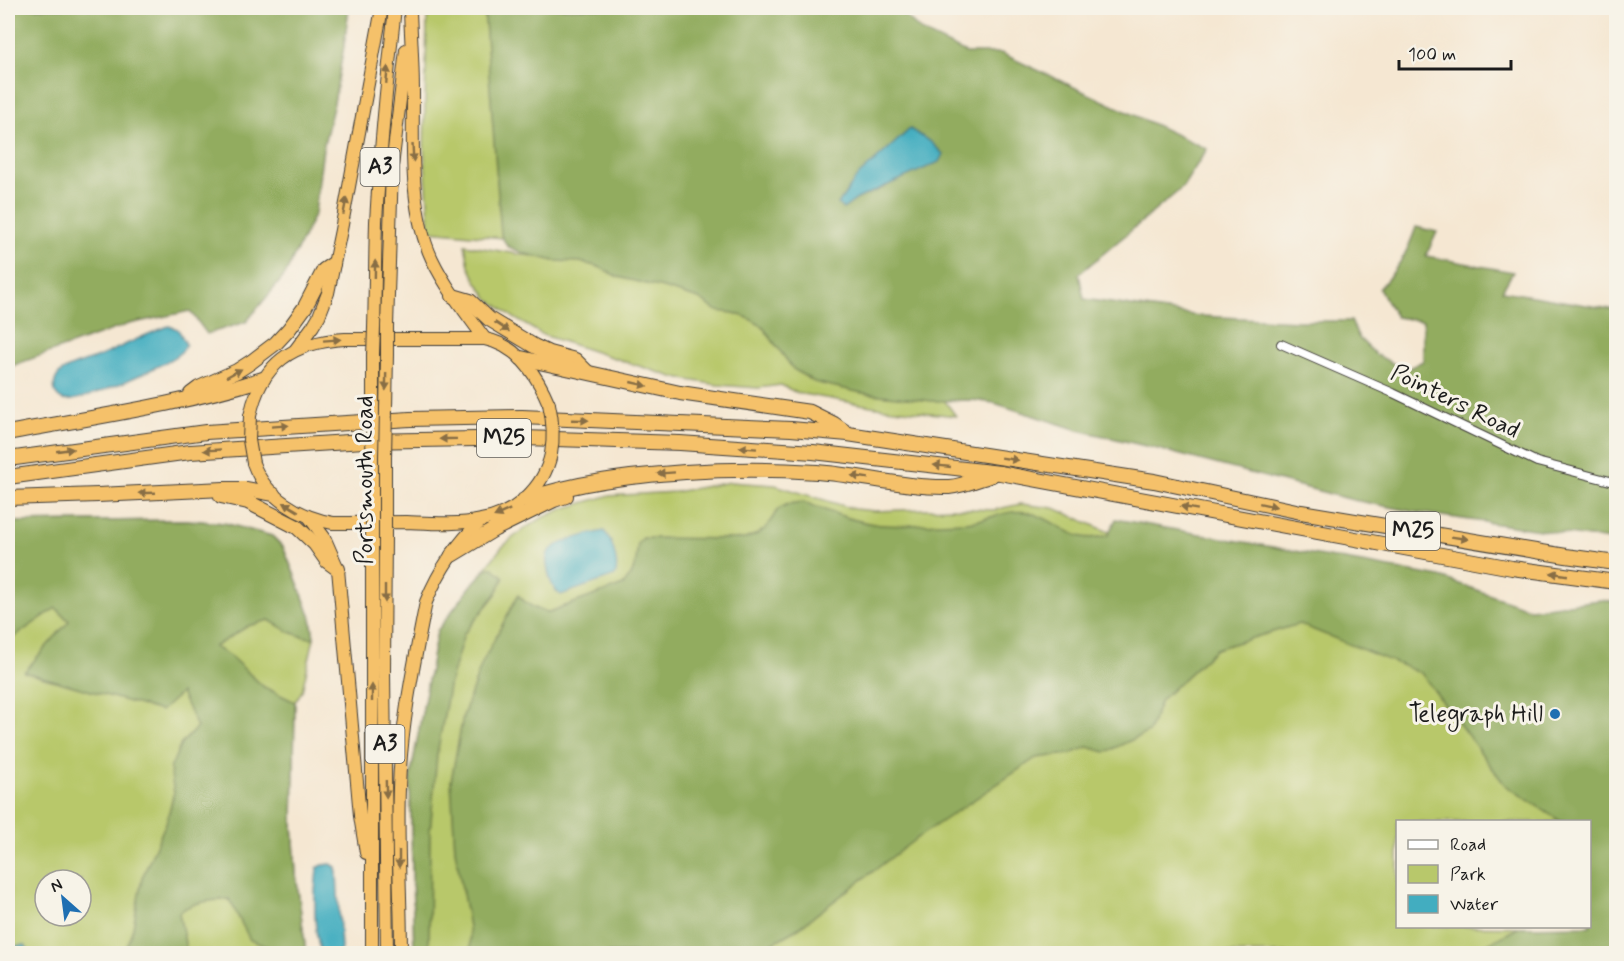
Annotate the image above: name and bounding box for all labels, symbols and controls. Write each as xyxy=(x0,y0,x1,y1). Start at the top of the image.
scale bar xyxy=(1399,33,1512,71)
text: 100 m xyxy=(1408,43,1456,67)
one-way arrow xyxy=(382,65,392,84)
one-way arrow xyxy=(409,143,418,162)
road number: A3 xyxy=(360,148,400,186)
one-way arrow xyxy=(341,197,350,216)
one-way arrow xyxy=(371,260,380,279)
one-way arrow xyxy=(494,321,510,332)
one-way arrow xyxy=(323,335,342,345)
street label: Pointers Road xyxy=(1385,357,1525,447)
one-way arrow xyxy=(225,368,242,378)
one-way arrow xyxy=(382,372,391,391)
one-way arrow xyxy=(630,380,649,389)
street label: Portsmouth Road xyxy=(350,395,381,565)
one-way arrow xyxy=(570,415,589,424)
road number: M25 xyxy=(477,419,531,457)
one-way arrow xyxy=(270,421,289,431)
one-way arrow xyxy=(439,435,458,444)
one-way arrow xyxy=(739,443,758,452)
one-way arrow xyxy=(56,445,75,455)
one-way arrow xyxy=(202,446,221,455)
one-way arrow xyxy=(1001,454,1020,463)
one-way arrow xyxy=(933,461,952,471)
one-way arrow xyxy=(656,469,675,478)
one-way arrow xyxy=(851,472,870,481)
one-way arrow xyxy=(137,489,156,498)
one-way arrow xyxy=(1259,501,1278,510)
one-way arrow xyxy=(282,502,299,512)
one-way arrow xyxy=(1179,503,1198,512)
one-way arrow xyxy=(493,508,510,517)
road number: M25 xyxy=(1386,512,1440,550)
one-way arrow xyxy=(1451,534,1470,543)
one-way arrow xyxy=(1549,570,1568,579)
one-way arrow xyxy=(380,584,390,603)
one-way arrow xyxy=(367,684,377,703)
place label: Telegraph Hill xyxy=(1408,699,1543,732)
marker: Telegraph Hill xyxy=(1548,707,1562,721)
road number: A3 xyxy=(366,725,404,763)
one-way arrow xyxy=(381,779,391,798)
legend xyxy=(1396,820,1591,928)
text: Road xyxy=(1450,833,1486,857)
one-way arrow xyxy=(394,849,404,868)
text: Park xyxy=(1450,863,1486,887)
north arrow xyxy=(33,868,93,928)
text: N xyxy=(47,874,66,898)
text: Water xyxy=(1450,893,1499,917)

